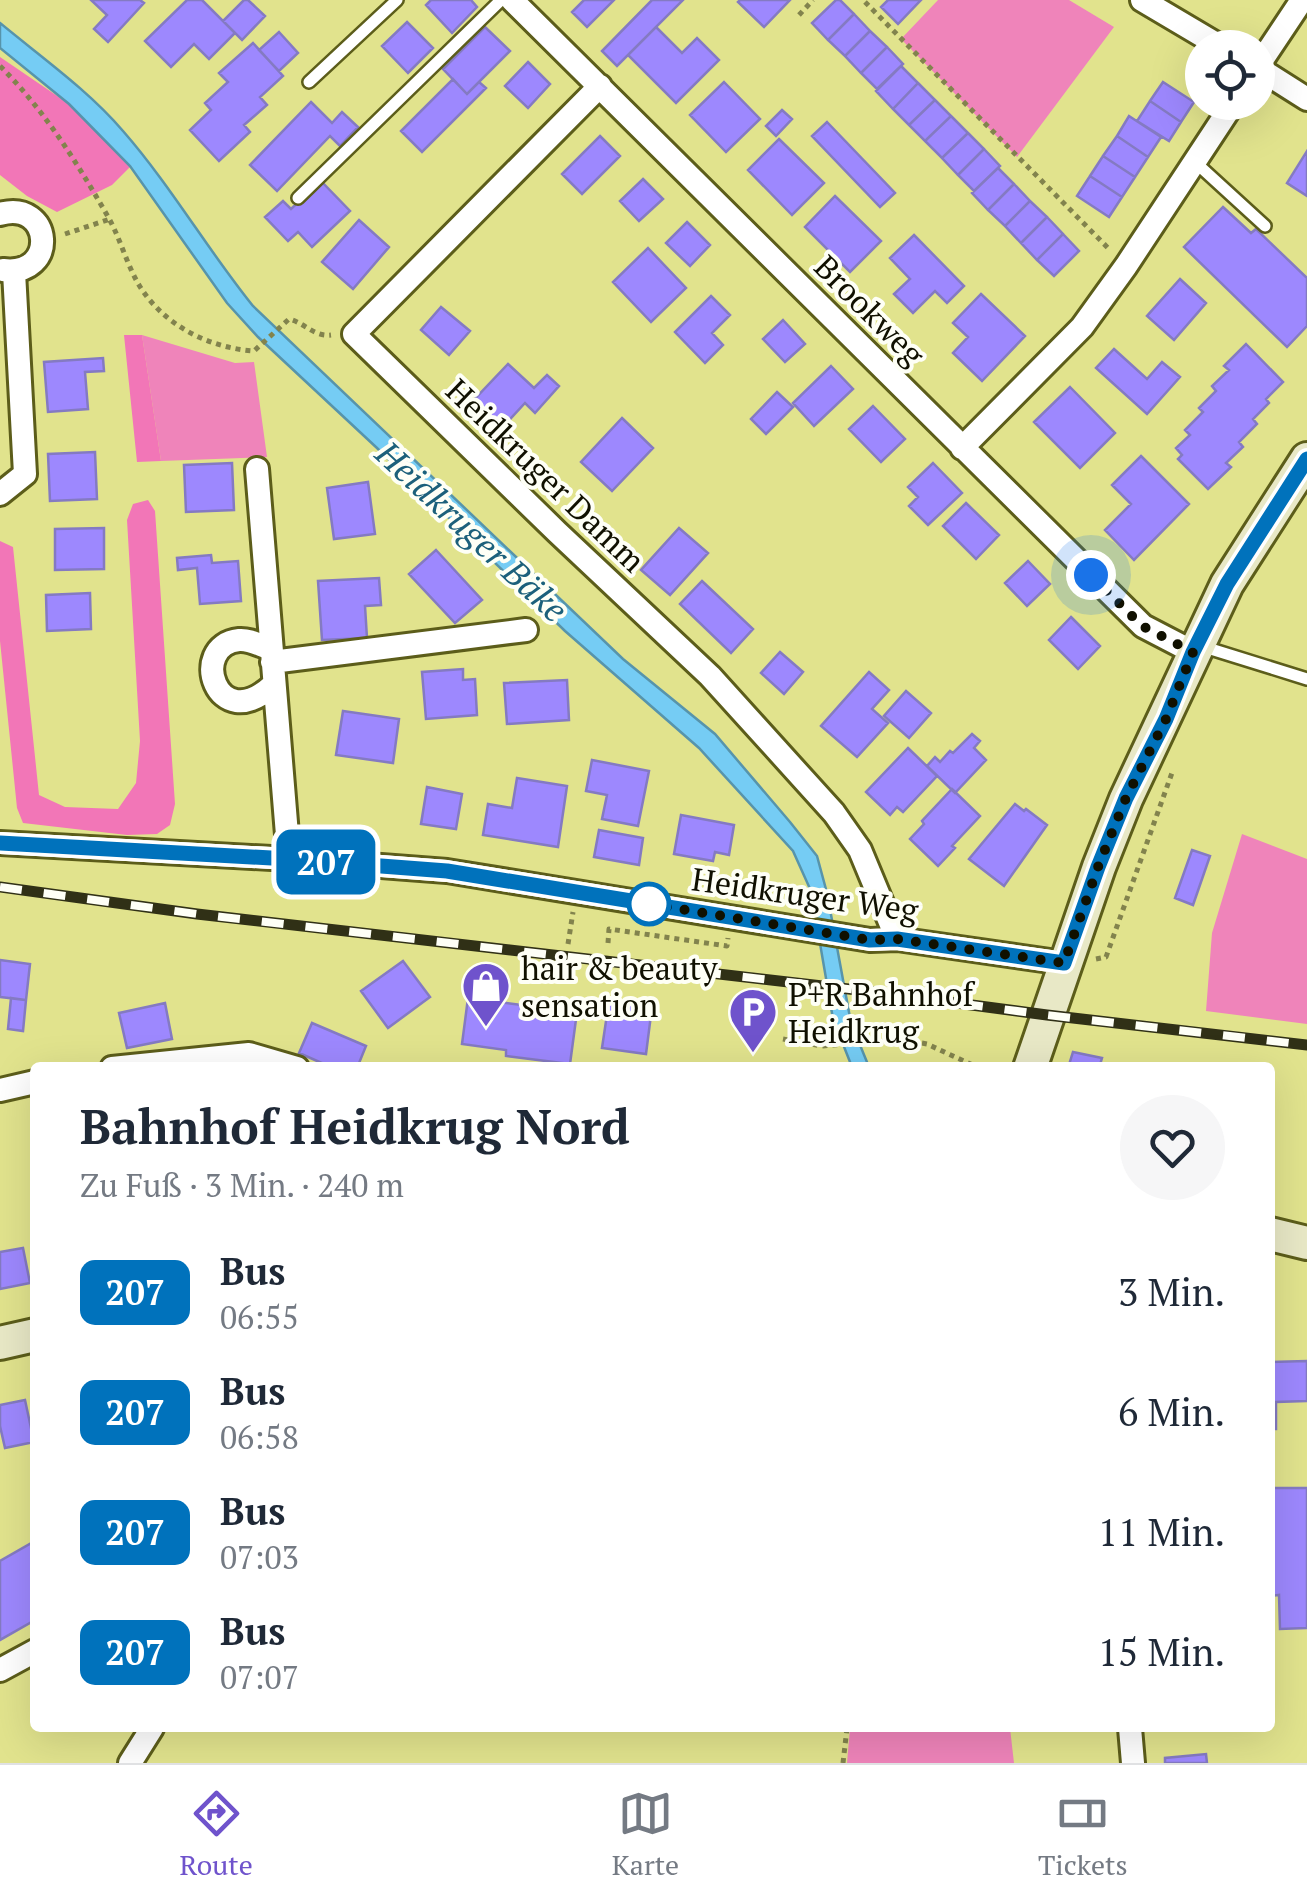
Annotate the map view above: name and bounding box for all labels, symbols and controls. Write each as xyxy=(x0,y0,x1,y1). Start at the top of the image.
map controls xyxy=(1185,30,1275,120)
button: locate xyxy=(1185,30,1275,120)
street label: Brookweg xyxy=(806,246,935,375)
street label: Heidkruger Damm xyxy=(438,369,655,581)
water label: Heidkruger Bäke xyxy=(366,430,578,632)
your location xyxy=(1066,550,1116,600)
line badge: 207 xyxy=(268,830,384,894)
text: 207 xyxy=(296,839,356,885)
street label: Heidkruger Weg xyxy=(689,857,922,931)
unlabelled marker xyxy=(628,883,670,925)
place label: hair & beauty sensation xyxy=(521,947,718,1026)
shop icon: hair & beauty sensation xyxy=(460,960,512,1028)
place label: P+R Bahnhof Heidkrug xyxy=(788,973,975,1052)
parking icon: P+R Bahnhof Heidkrug xyxy=(727,986,779,1054)
text: Bahnhof Heidkrug Nord xyxy=(80,1094,630,1158)
button: heart xyxy=(1120,1095,1225,1200)
text: Zu Fuß · 3 Min. · 240 m xyxy=(80,1164,404,1206)
text: Bus xyxy=(220,1246,285,1296)
text: 3 Min. xyxy=(1118,1267,1225,1317)
text: 207 xyxy=(105,1269,165,1315)
text: 06:55 xyxy=(220,1296,299,1338)
text: Bus xyxy=(220,1366,285,1416)
text: 6 Min. xyxy=(1118,1387,1225,1437)
text: 207 xyxy=(105,1389,165,1435)
text: 06:58 xyxy=(220,1416,299,1458)
text: Bus xyxy=(220,1486,285,1536)
text: 11 Min. xyxy=(1098,1507,1225,1557)
text: 207 xyxy=(105,1509,165,1555)
text: 07:03 xyxy=(220,1536,299,1578)
text: Bus xyxy=(220,1606,285,1656)
text: 15 Min. xyxy=(1098,1627,1225,1677)
text: 207 xyxy=(105,1629,165,1675)
text: 07:07 xyxy=(220,1656,299,1698)
tab: Route xyxy=(179,1786,253,1883)
tab: Karte xyxy=(612,1786,679,1883)
tab: Tickets xyxy=(1038,1786,1128,1883)

